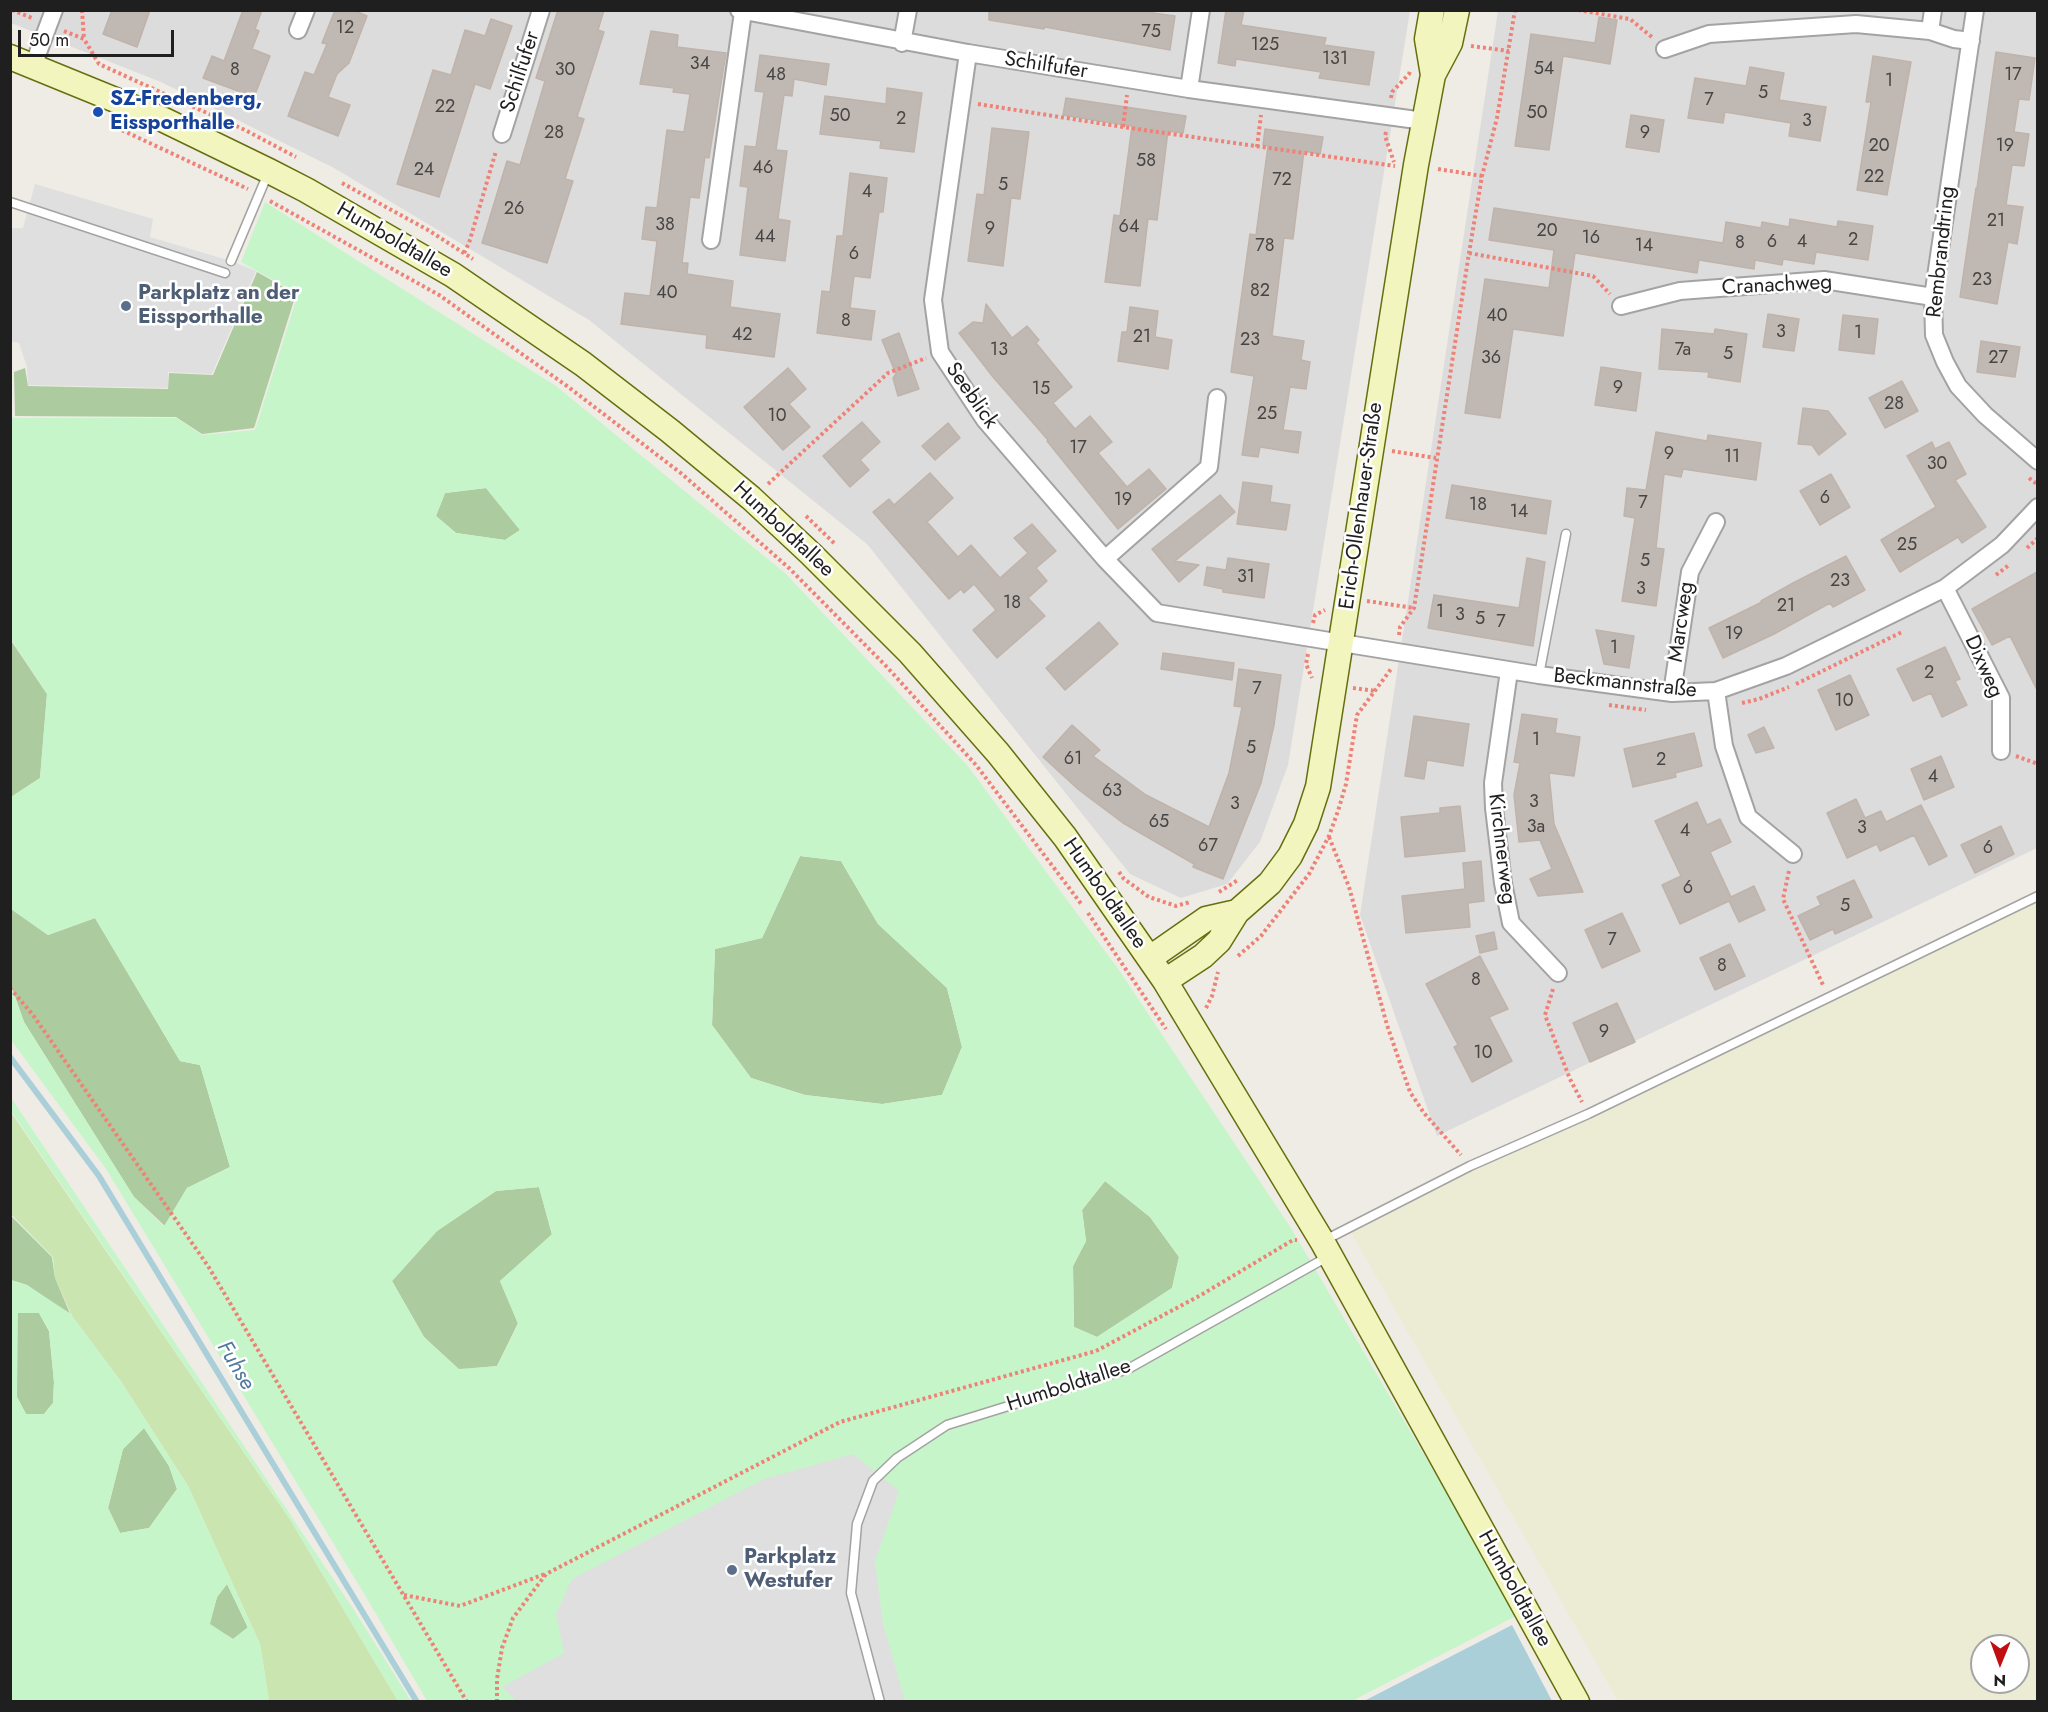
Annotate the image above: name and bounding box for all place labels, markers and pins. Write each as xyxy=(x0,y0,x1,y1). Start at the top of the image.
place label: SZ-Fredenberg, Eissporthalle xyxy=(110,87,262,137)
marker: SZ-Fredenberg, Eissporthalle xyxy=(91,105,105,119)
place label: Parkplatz an der Eissporthalle xyxy=(138,281,300,331)
marker: Parkplatz an der Eissporthalle xyxy=(119,299,133,313)
place label: Parkplatz Westufer xyxy=(744,1545,836,1595)
marker: Parkplatz Westufer xyxy=(725,1563,739,1577)

